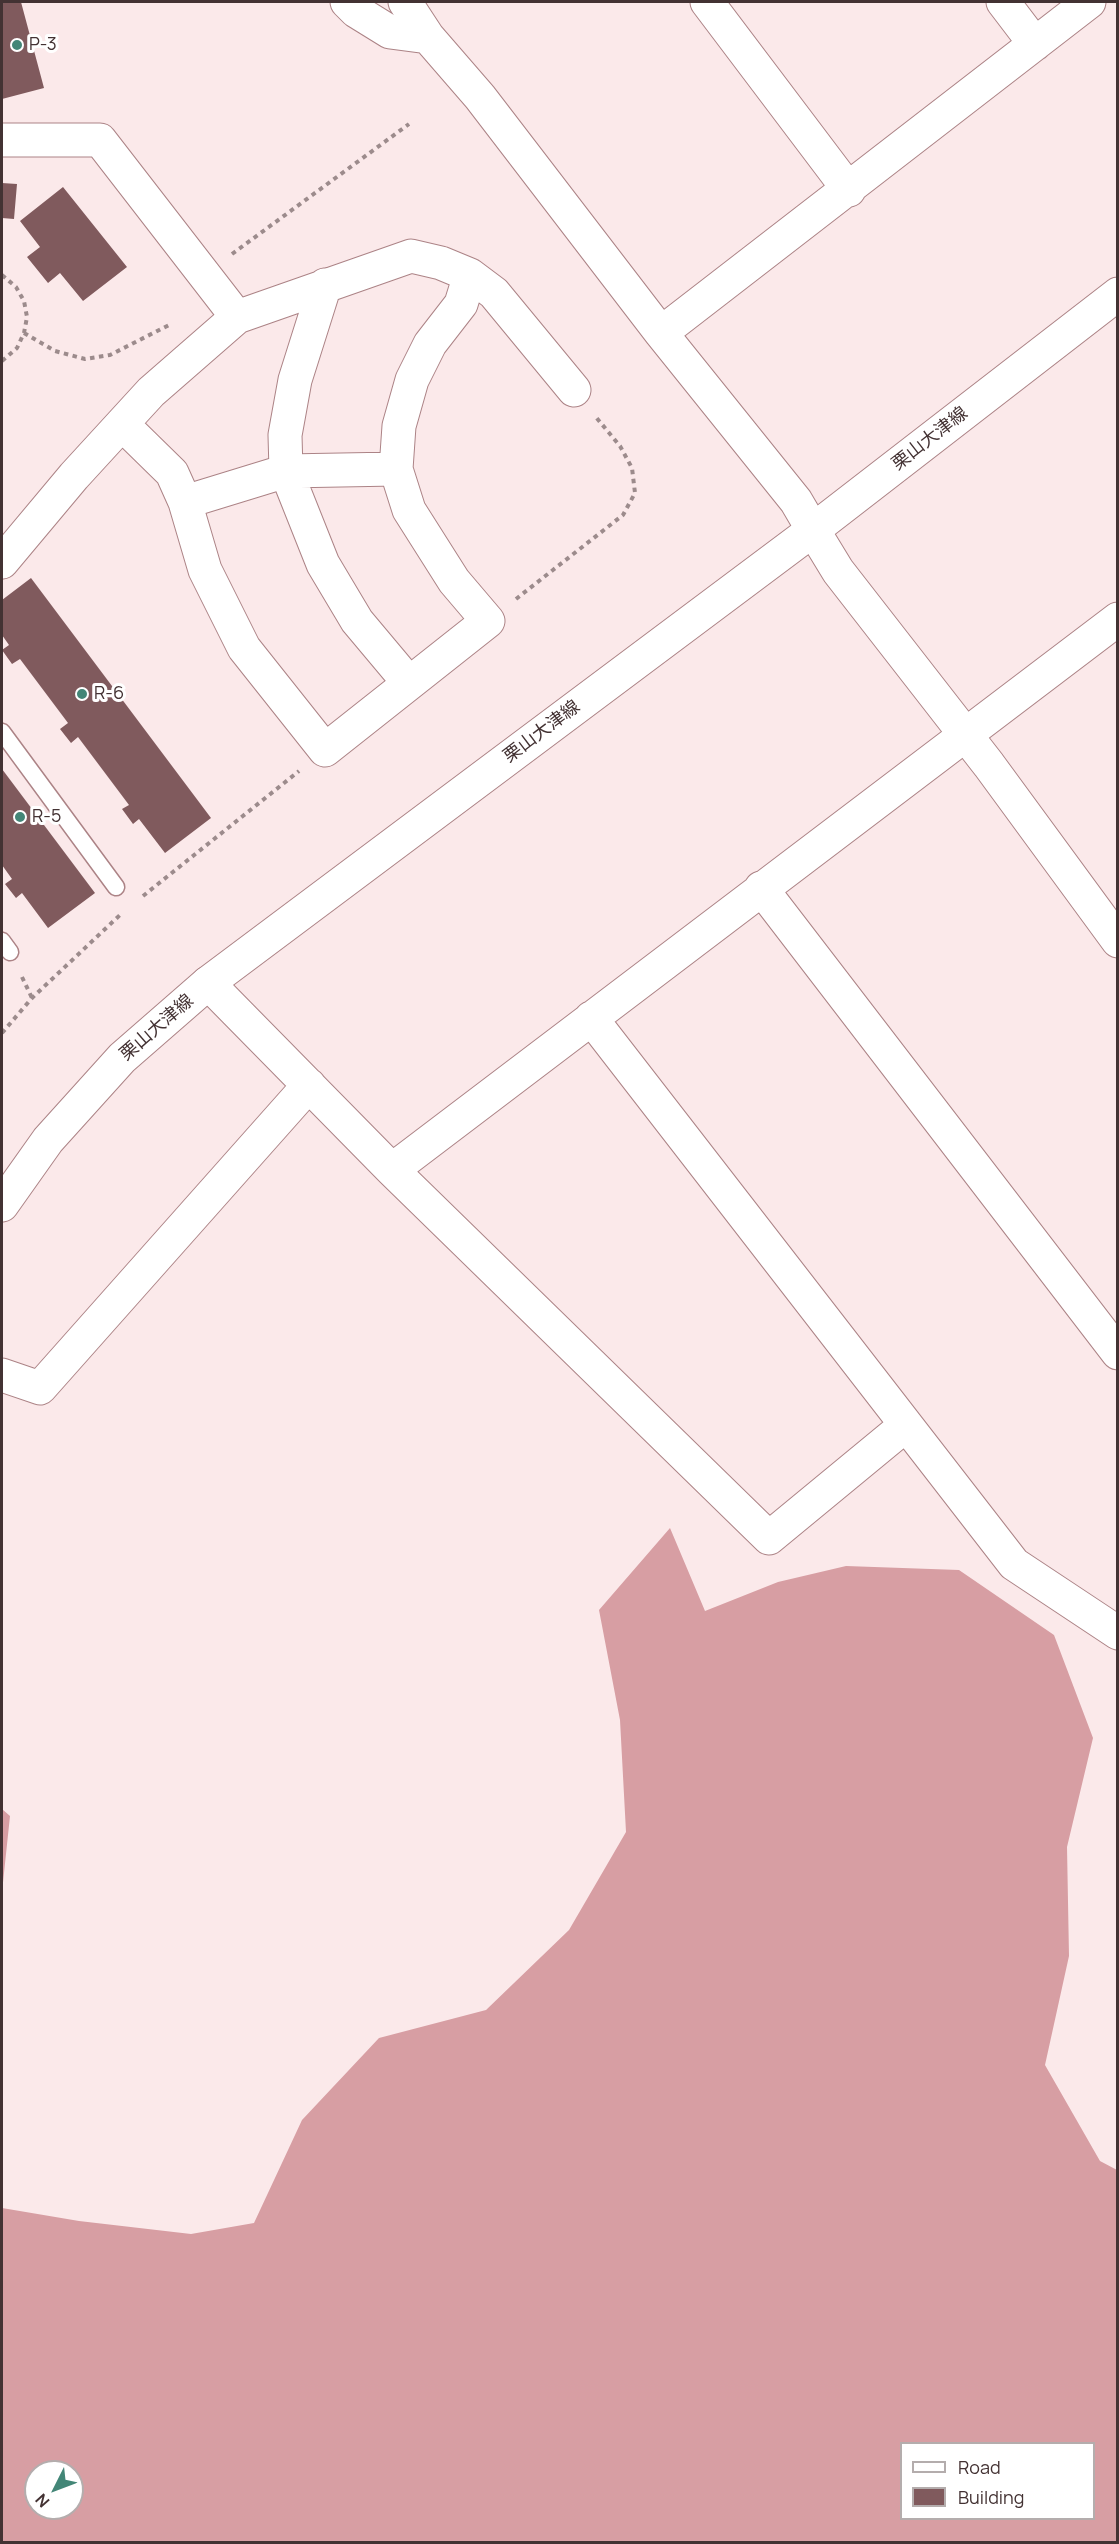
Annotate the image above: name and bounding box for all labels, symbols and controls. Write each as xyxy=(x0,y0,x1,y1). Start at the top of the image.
place label: P-3 xyxy=(29,34,57,56)
marker: P-3 xyxy=(10,38,24,52)
street label: 栗山大津線 xyxy=(888,403,972,475)
place label: R-6 xyxy=(94,683,124,705)
marker: R-6 xyxy=(75,687,89,701)
street label: 栗山大津線 xyxy=(500,696,584,768)
place label: R-5 xyxy=(32,806,61,828)
marker: R-5 xyxy=(13,810,27,824)
street label: 栗山大津線 xyxy=(116,990,198,1066)
legend xyxy=(900,2442,1095,2520)
text: Road xyxy=(958,2455,1001,2479)
north arrow xyxy=(24,2460,84,2520)
text: Building xyxy=(958,2485,1024,2509)
text: N xyxy=(30,2489,54,2512)

